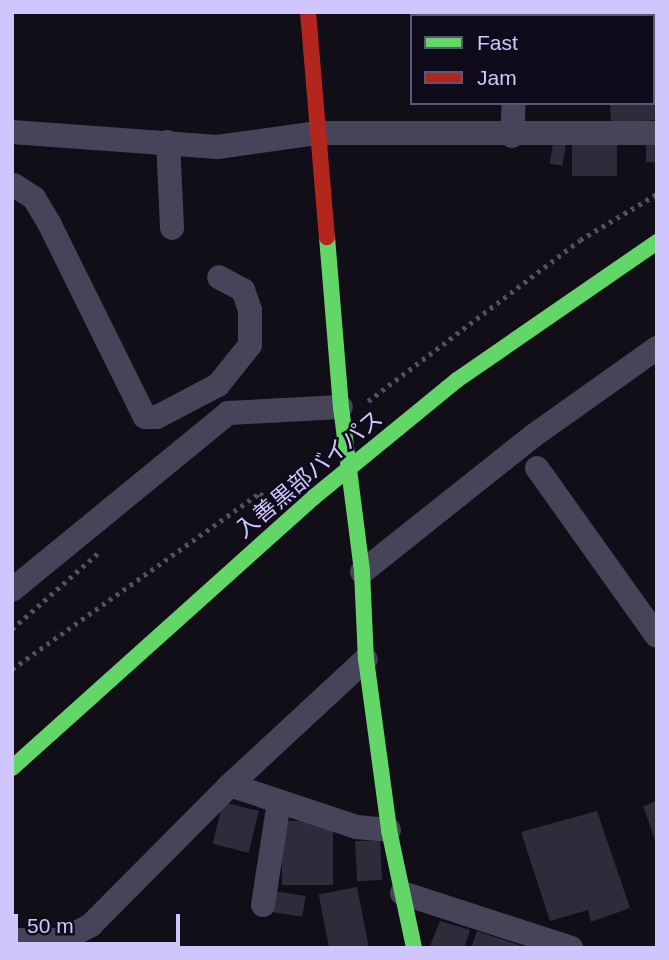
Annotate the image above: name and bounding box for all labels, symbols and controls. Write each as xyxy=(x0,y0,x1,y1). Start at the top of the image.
legend xyxy=(410,14,655,105)
text: Fast xyxy=(477,31,518,54)
text: Jam xyxy=(477,66,517,89)
street label: 入善黒部バイパス xyxy=(230,404,388,544)
scale bar xyxy=(18,900,184,944)
text: 50 m xyxy=(27,914,74,937)

